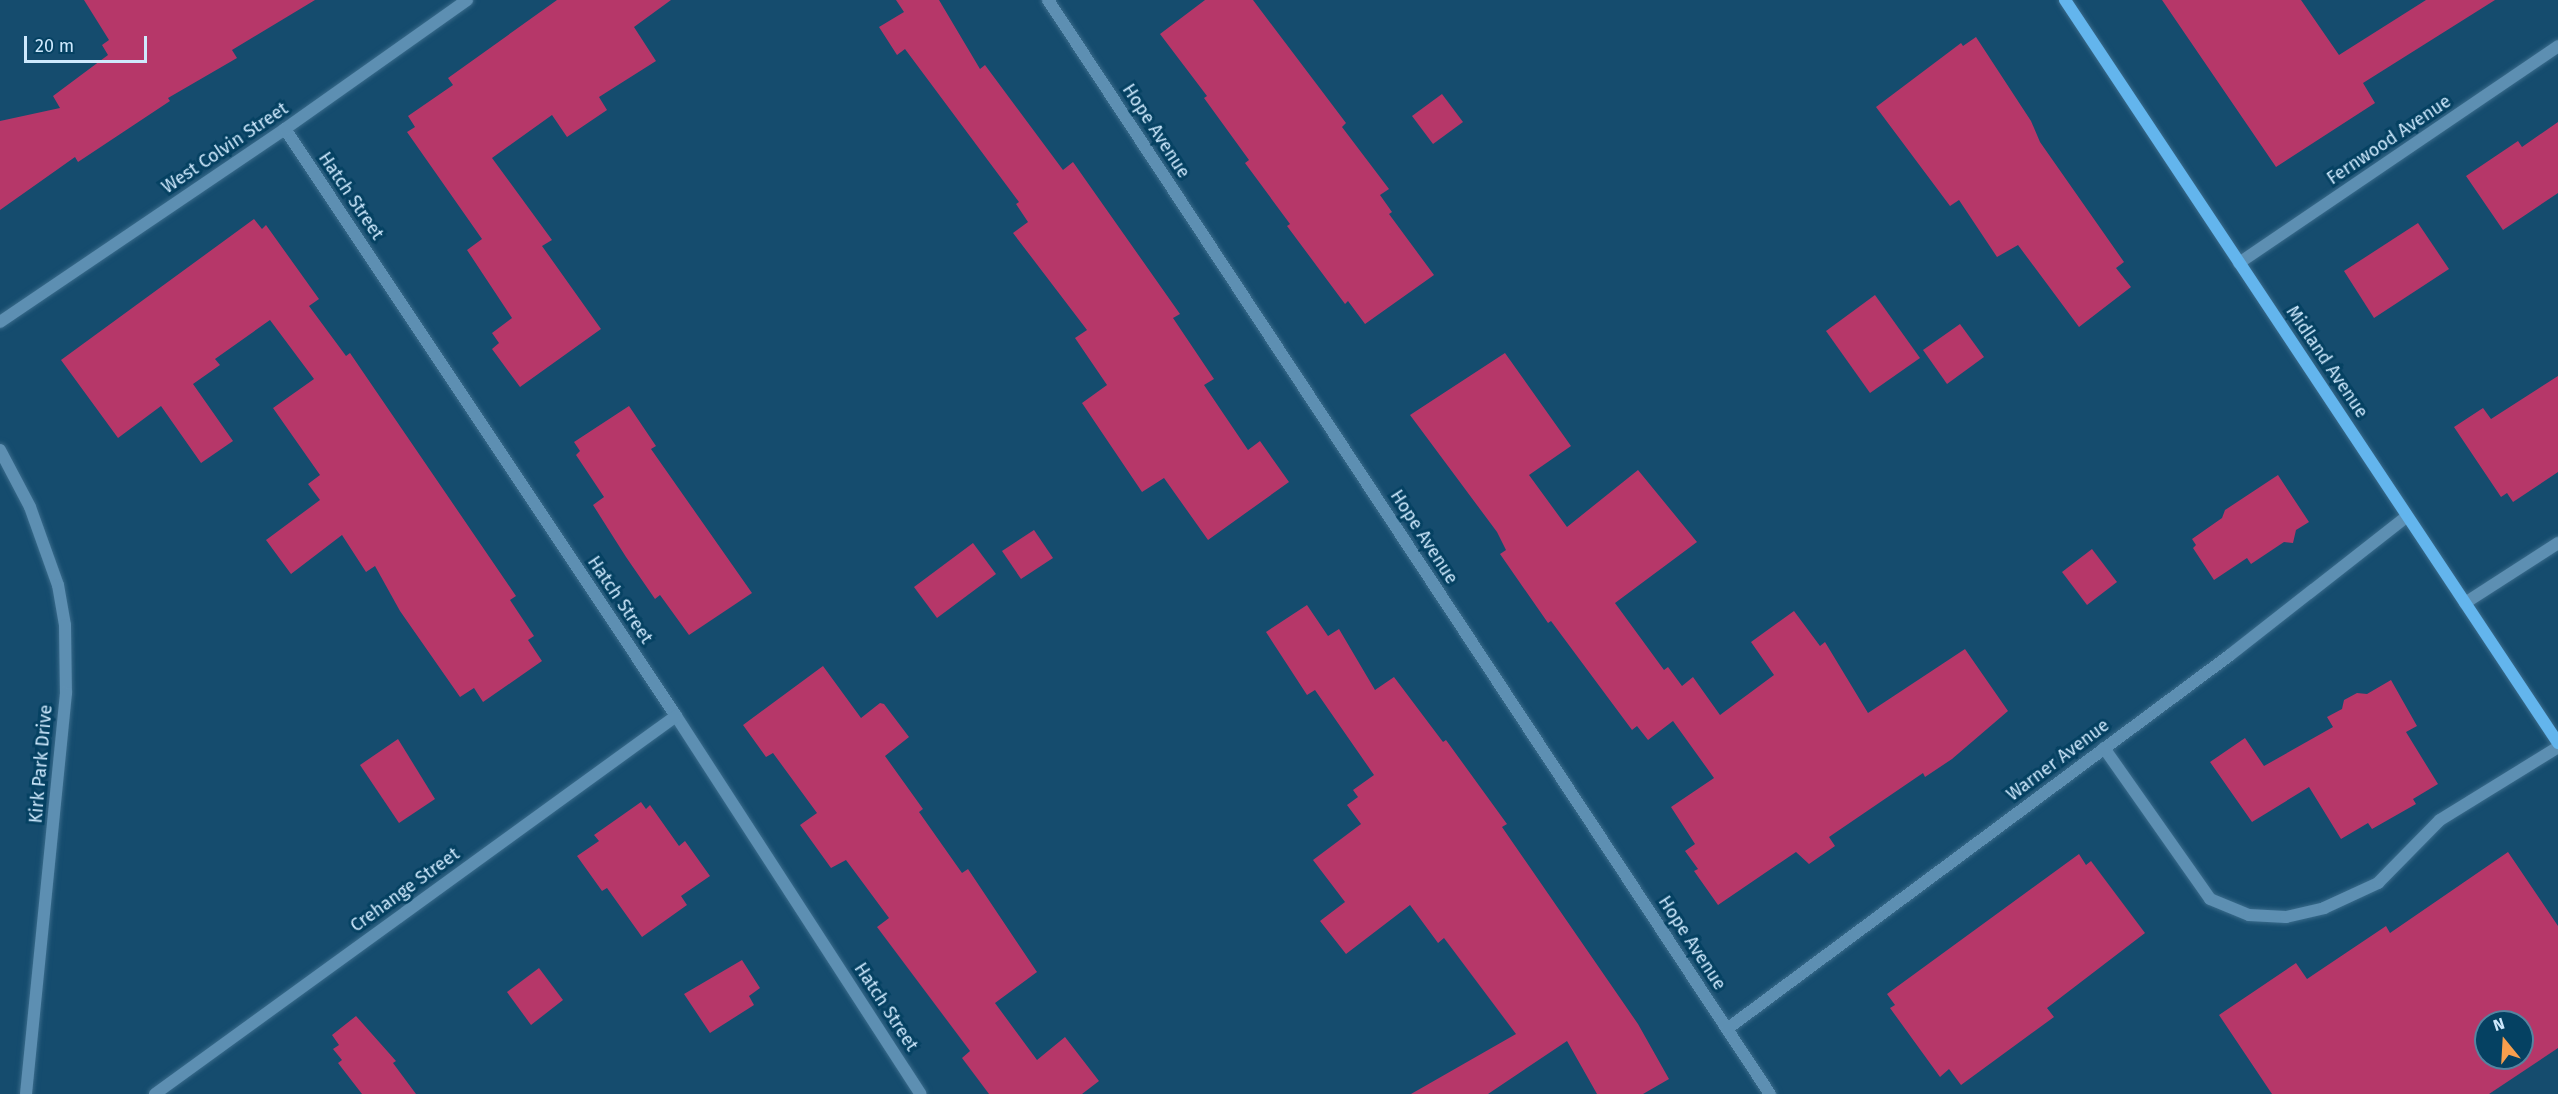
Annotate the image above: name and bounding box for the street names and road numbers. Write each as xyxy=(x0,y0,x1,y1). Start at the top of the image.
street label: Hope Avenue xyxy=(1118,80,1194,182)
street label: Fernwood Avenue xyxy=(2323,91,2455,189)
street label: West Colvin Street xyxy=(158,98,292,198)
street label: Hatch Street xyxy=(314,148,388,244)
street label: Midland Avenue xyxy=(2282,302,2372,422)
street label: Hope Avenue xyxy=(1386,486,1462,588)
street label: Hatch Street xyxy=(583,552,657,648)
street label: Kirk Park Drive xyxy=(25,704,57,824)
street label: Warner Avenue xyxy=(2002,714,2114,806)
street label: Crehange Street xyxy=(346,843,464,937)
street label: Hope Avenue xyxy=(1654,892,1730,994)
street label: Hatch Street xyxy=(849,959,923,1055)

